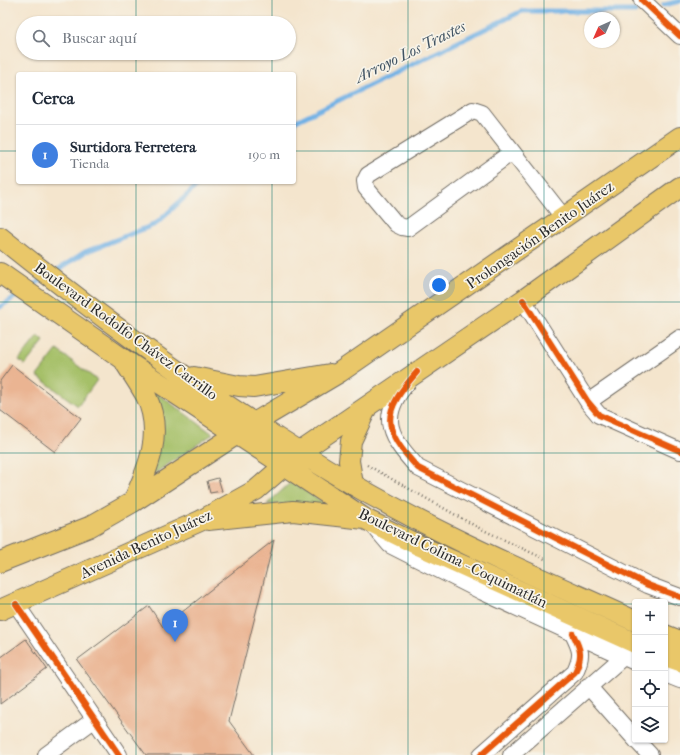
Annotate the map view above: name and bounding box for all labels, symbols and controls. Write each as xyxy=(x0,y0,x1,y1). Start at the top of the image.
north arrow xyxy=(584,12,620,48)
search box xyxy=(16,16,296,60)
water label: Arroyo Los Trastes xyxy=(350,16,469,87)
icon: search xyxy=(30,27,52,49)
text: Buscar aquí xyxy=(62,29,137,47)
text: Cerca xyxy=(32,88,74,108)
text: Surtidora Ferretera xyxy=(70,138,196,156)
text: 1 xyxy=(43,147,47,162)
text: 190 m xyxy=(248,147,280,162)
text: Tienda xyxy=(70,156,109,171)
street label: Prolongación Benito Juárez xyxy=(463,177,618,293)
street label: Boulevard Rodolfo Chávez Carrillo xyxy=(31,258,221,404)
your location xyxy=(429,275,449,295)
street label: Boulevard Colima - Coquimatlán xyxy=(356,504,551,612)
street label: Avenida Benito Juárez xyxy=(77,505,215,583)
map controls xyxy=(632,599,668,743)
button: + xyxy=(632,599,668,635)
pin: 1 xyxy=(162,609,188,642)
button: − xyxy=(632,635,668,671)
button: locate xyxy=(632,671,668,707)
button: layers xyxy=(632,707,668,743)

